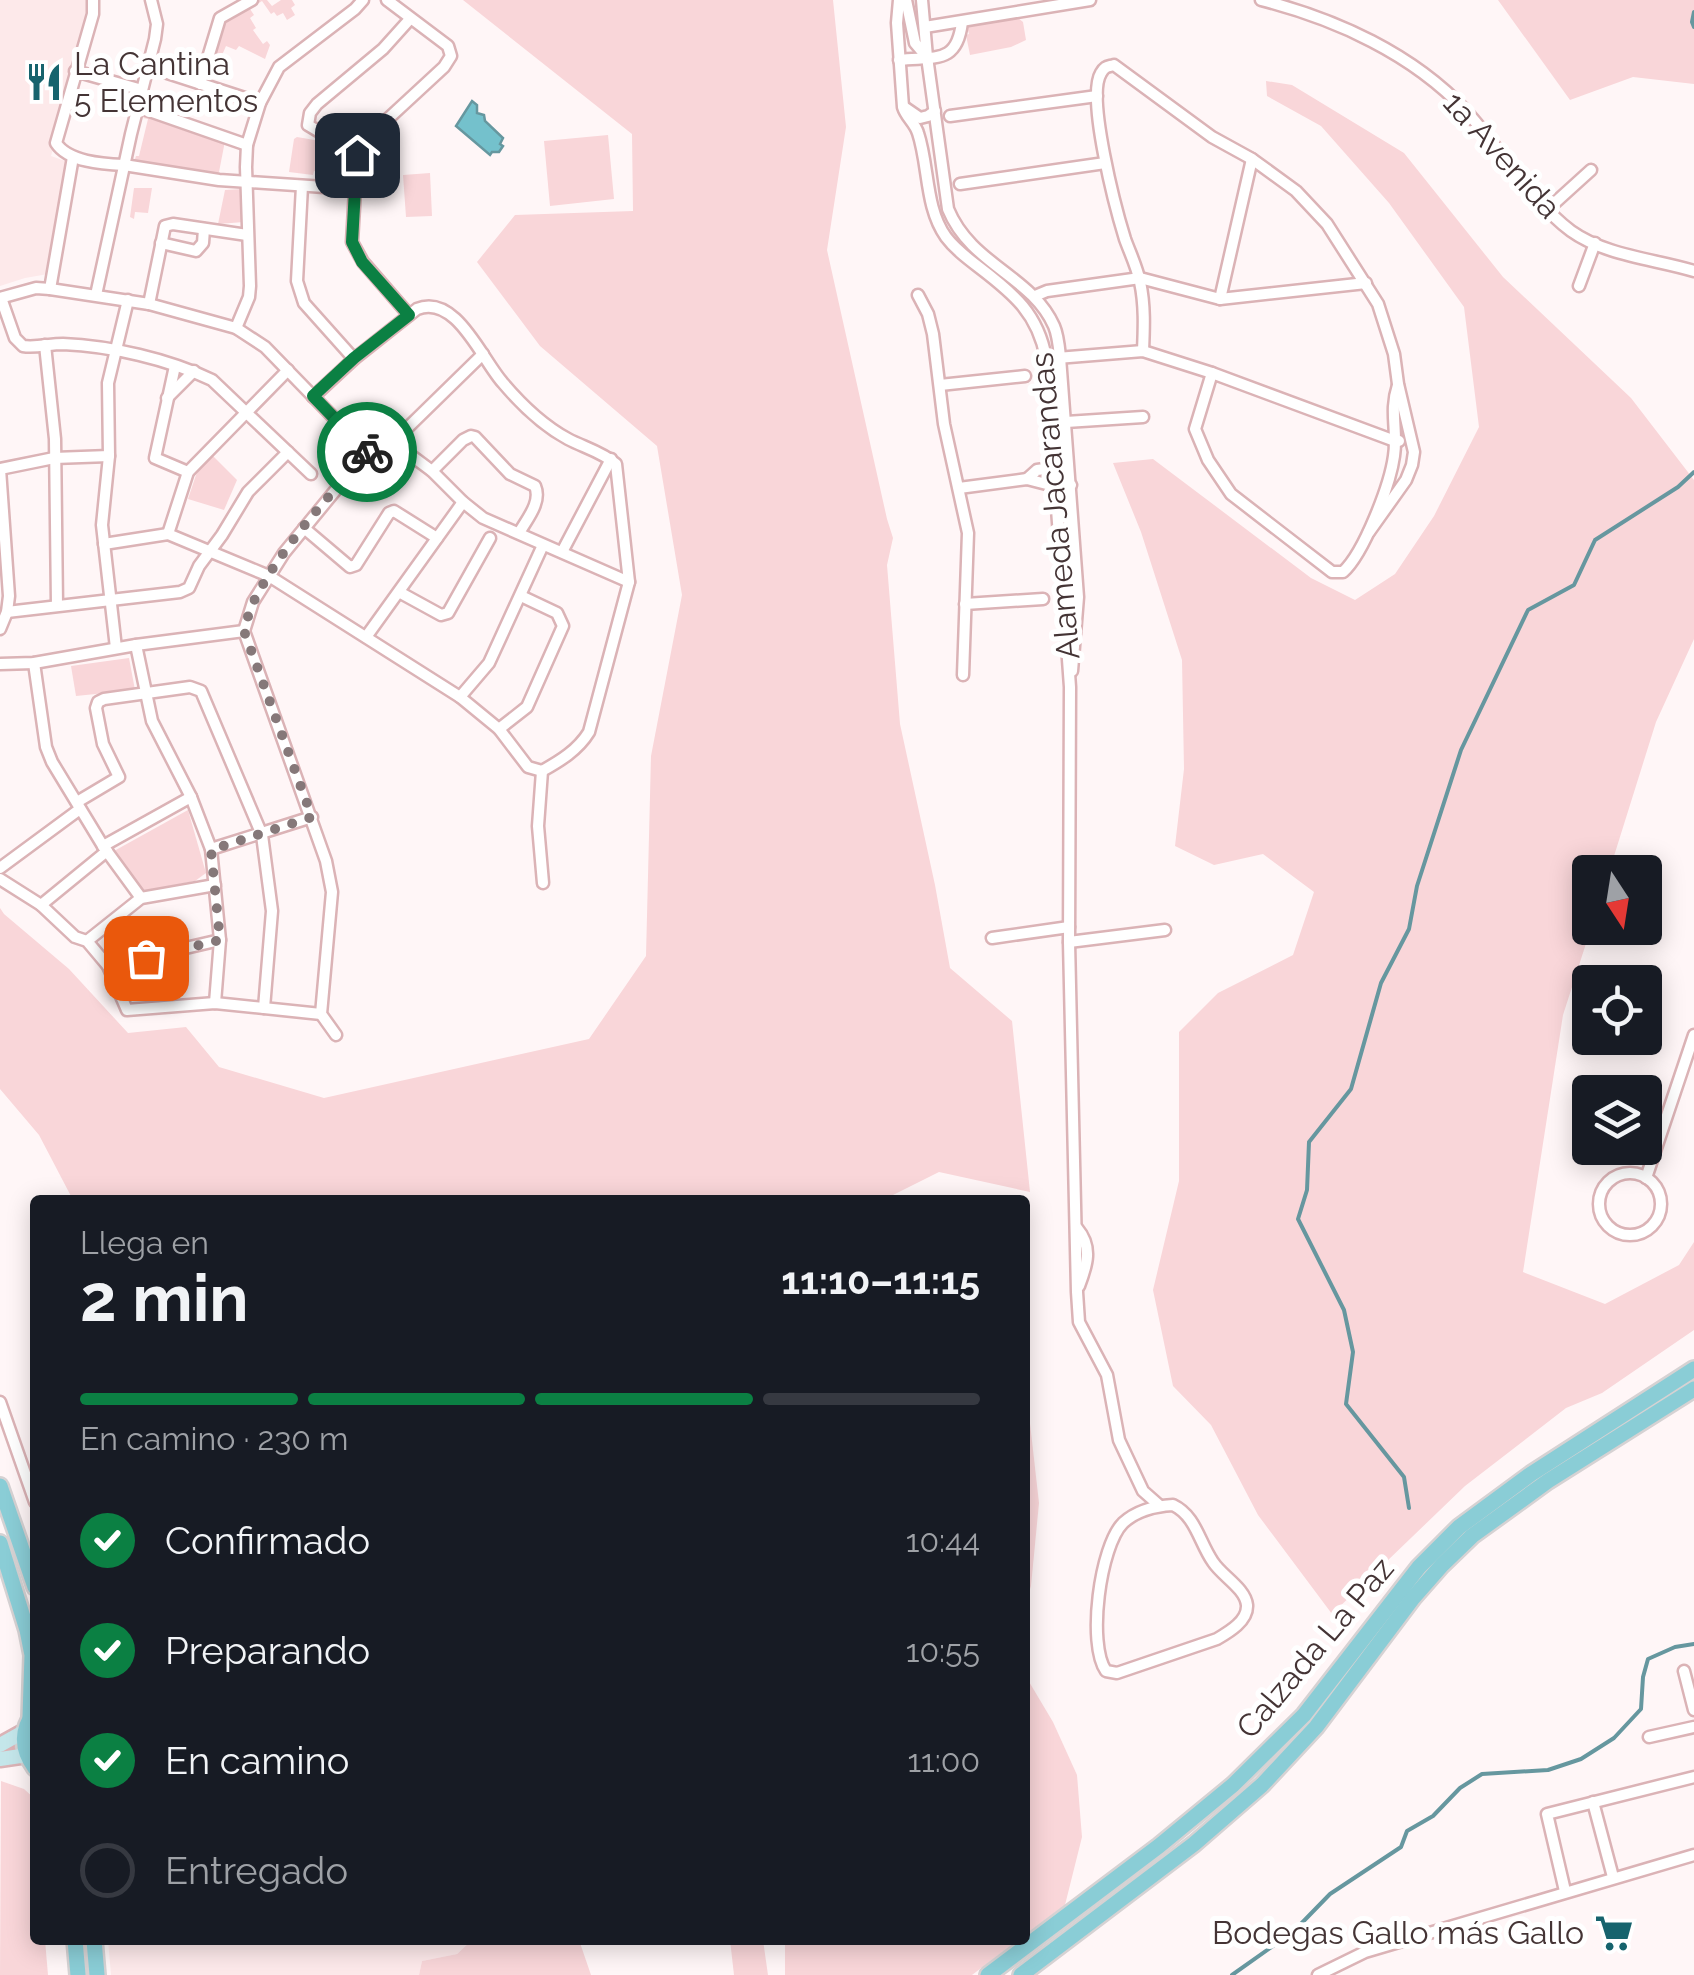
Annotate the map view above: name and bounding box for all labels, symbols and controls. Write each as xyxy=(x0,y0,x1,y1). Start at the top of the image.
place label: La Cantina 5 Elementos xyxy=(74,45,258,119)
restaurant icon: La Cantina 5 Elementos xyxy=(23,61,65,103)
street label: 1a Avenida xyxy=(1436,84,1569,225)
pin xyxy=(315,113,400,198)
icon: home xyxy=(330,128,385,183)
street label: Alameda Jacarandas xyxy=(1023,351,1086,661)
courier xyxy=(317,402,417,502)
icon: bike xyxy=(340,425,395,480)
north arrow xyxy=(1572,855,1662,945)
map controls xyxy=(1572,855,1662,1165)
pin xyxy=(104,916,189,1001)
icon: bag xyxy=(119,931,174,986)
button: locate xyxy=(1572,965,1662,1055)
button: layers xyxy=(1572,1075,1662,1165)
text: Llega en xyxy=(80,1224,209,1261)
text: 11:10–11:15 xyxy=(781,1258,980,1303)
text: 2 min xyxy=(80,1260,249,1336)
text: En camino · 230 m xyxy=(80,1420,349,1457)
icon: check xyxy=(80,1513,135,1568)
text: Confirmado xyxy=(165,1518,370,1563)
text: 10:44 xyxy=(906,1522,980,1559)
street label: Calzada La Paz xyxy=(1228,1550,1401,1745)
icon: check xyxy=(80,1623,135,1678)
text: Preparando xyxy=(165,1628,370,1673)
text: 10:55 xyxy=(906,1632,980,1669)
icon: check xyxy=(80,1733,135,1788)
text: En camino xyxy=(165,1738,349,1783)
text: 11:00 xyxy=(907,1742,980,1779)
text: Entregado xyxy=(165,1848,348,1893)
supermarket icon: Bodegas Gallo más Gallo xyxy=(1593,1912,1635,1954)
place label: Bodegas Gallo más Gallo xyxy=(1212,1914,1584,1951)

